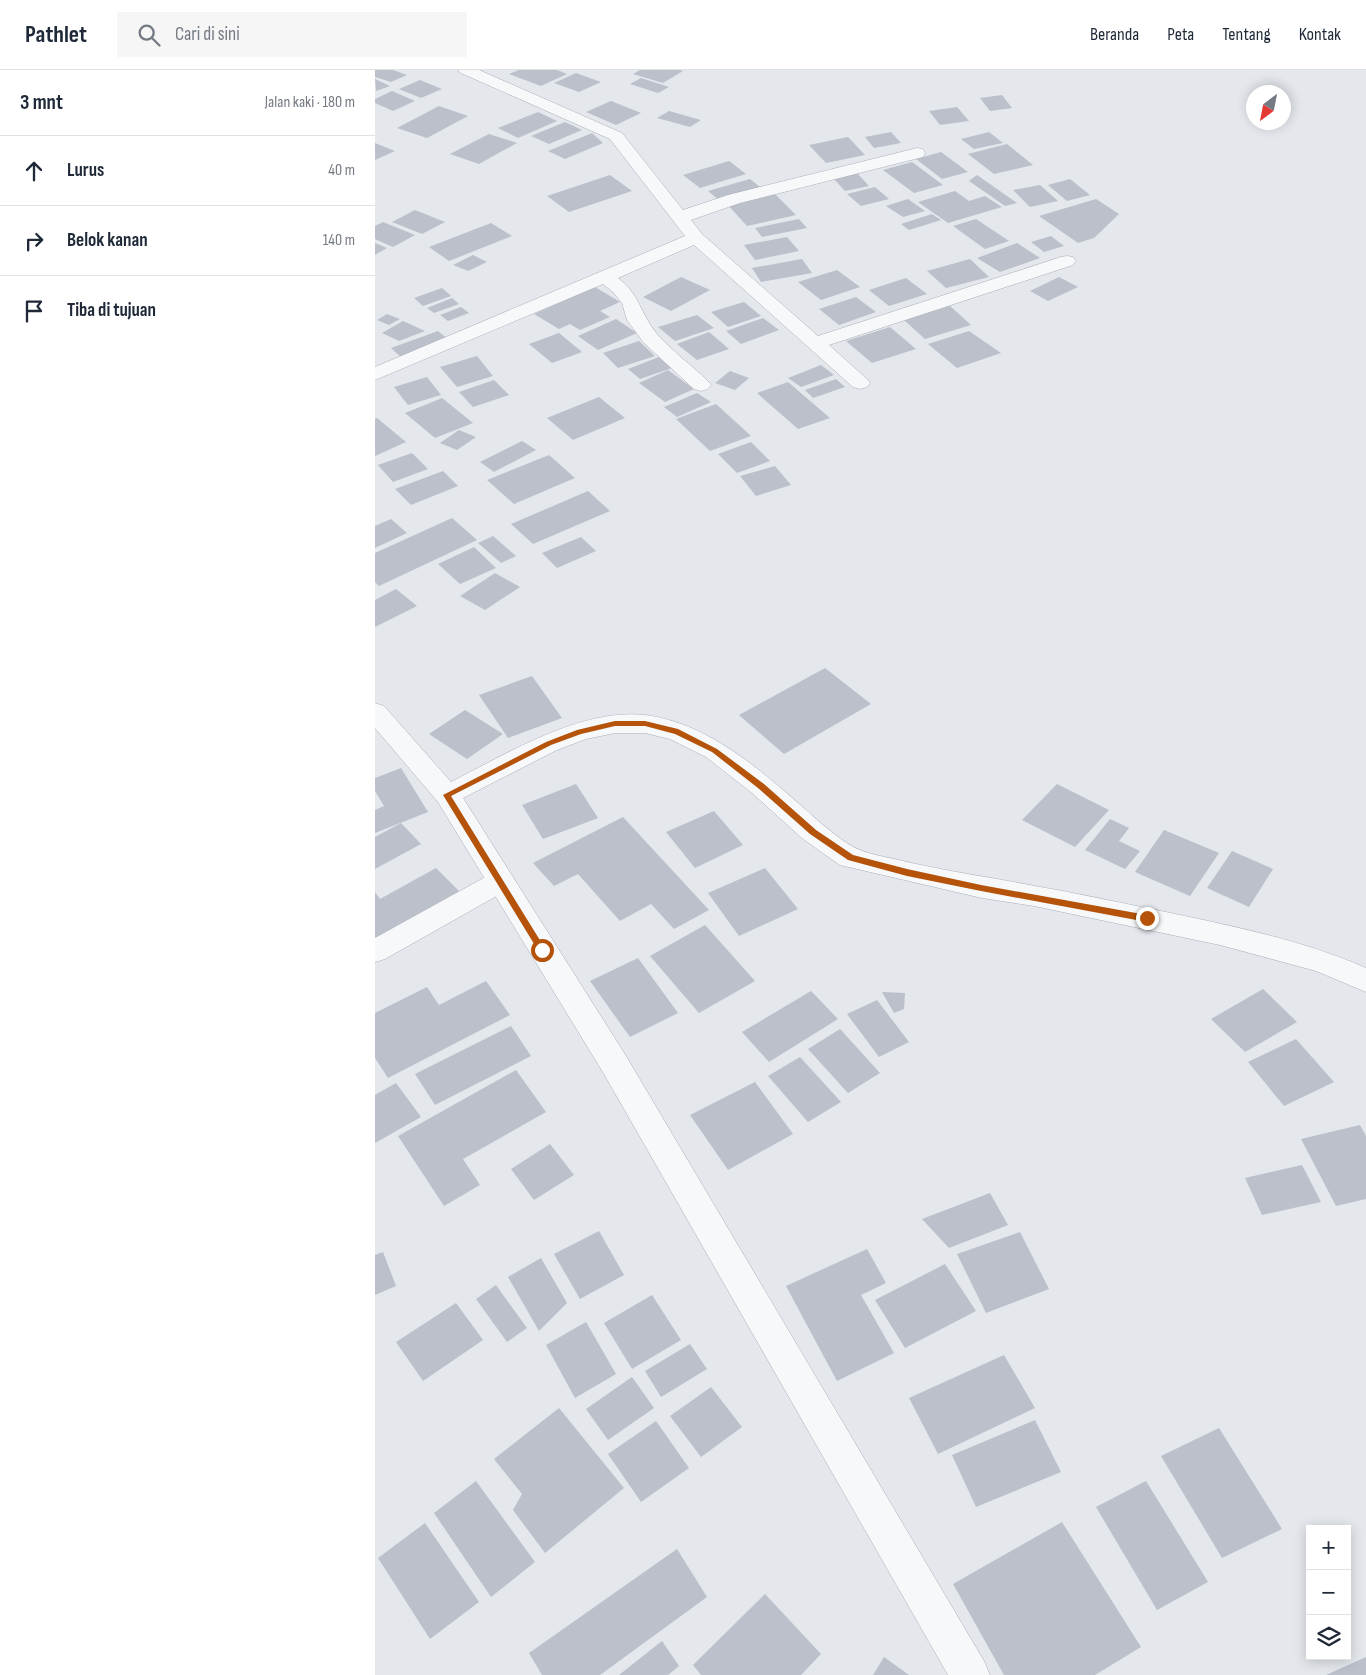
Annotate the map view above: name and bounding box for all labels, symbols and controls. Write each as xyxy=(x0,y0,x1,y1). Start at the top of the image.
search box xyxy=(117,12,467,57)
text: Pathlet xyxy=(25,20,87,49)
icon: search xyxy=(135,21,163,49)
text: Cari di sini xyxy=(175,23,240,46)
text: Beranda xyxy=(1090,24,1139,45)
text: Peta xyxy=(1167,24,1194,45)
text: Tentang xyxy=(1222,24,1271,45)
text: Kontak xyxy=(1299,24,1341,45)
north arrow xyxy=(1246,85,1291,130)
text: 3 mnt xyxy=(20,90,63,115)
text: Jalan kaki · 180 m xyxy=(265,93,355,112)
icon: ahead xyxy=(20,157,48,185)
text: Lurus xyxy=(67,159,104,182)
text: 40 m xyxy=(328,161,355,180)
icon: right xyxy=(20,227,48,255)
text: Belok kanan xyxy=(67,229,148,252)
text: 140 m xyxy=(323,231,355,250)
icon: arrive xyxy=(20,297,48,325)
text: Tiba di tujuan xyxy=(67,299,156,322)
route end xyxy=(1136,907,1159,930)
route start xyxy=(531,939,554,962)
map controls xyxy=(1306,1525,1351,1660)
button: + xyxy=(1306,1525,1351,1570)
button: − xyxy=(1306,1570,1351,1615)
button: layers xyxy=(1306,1615,1351,1660)

